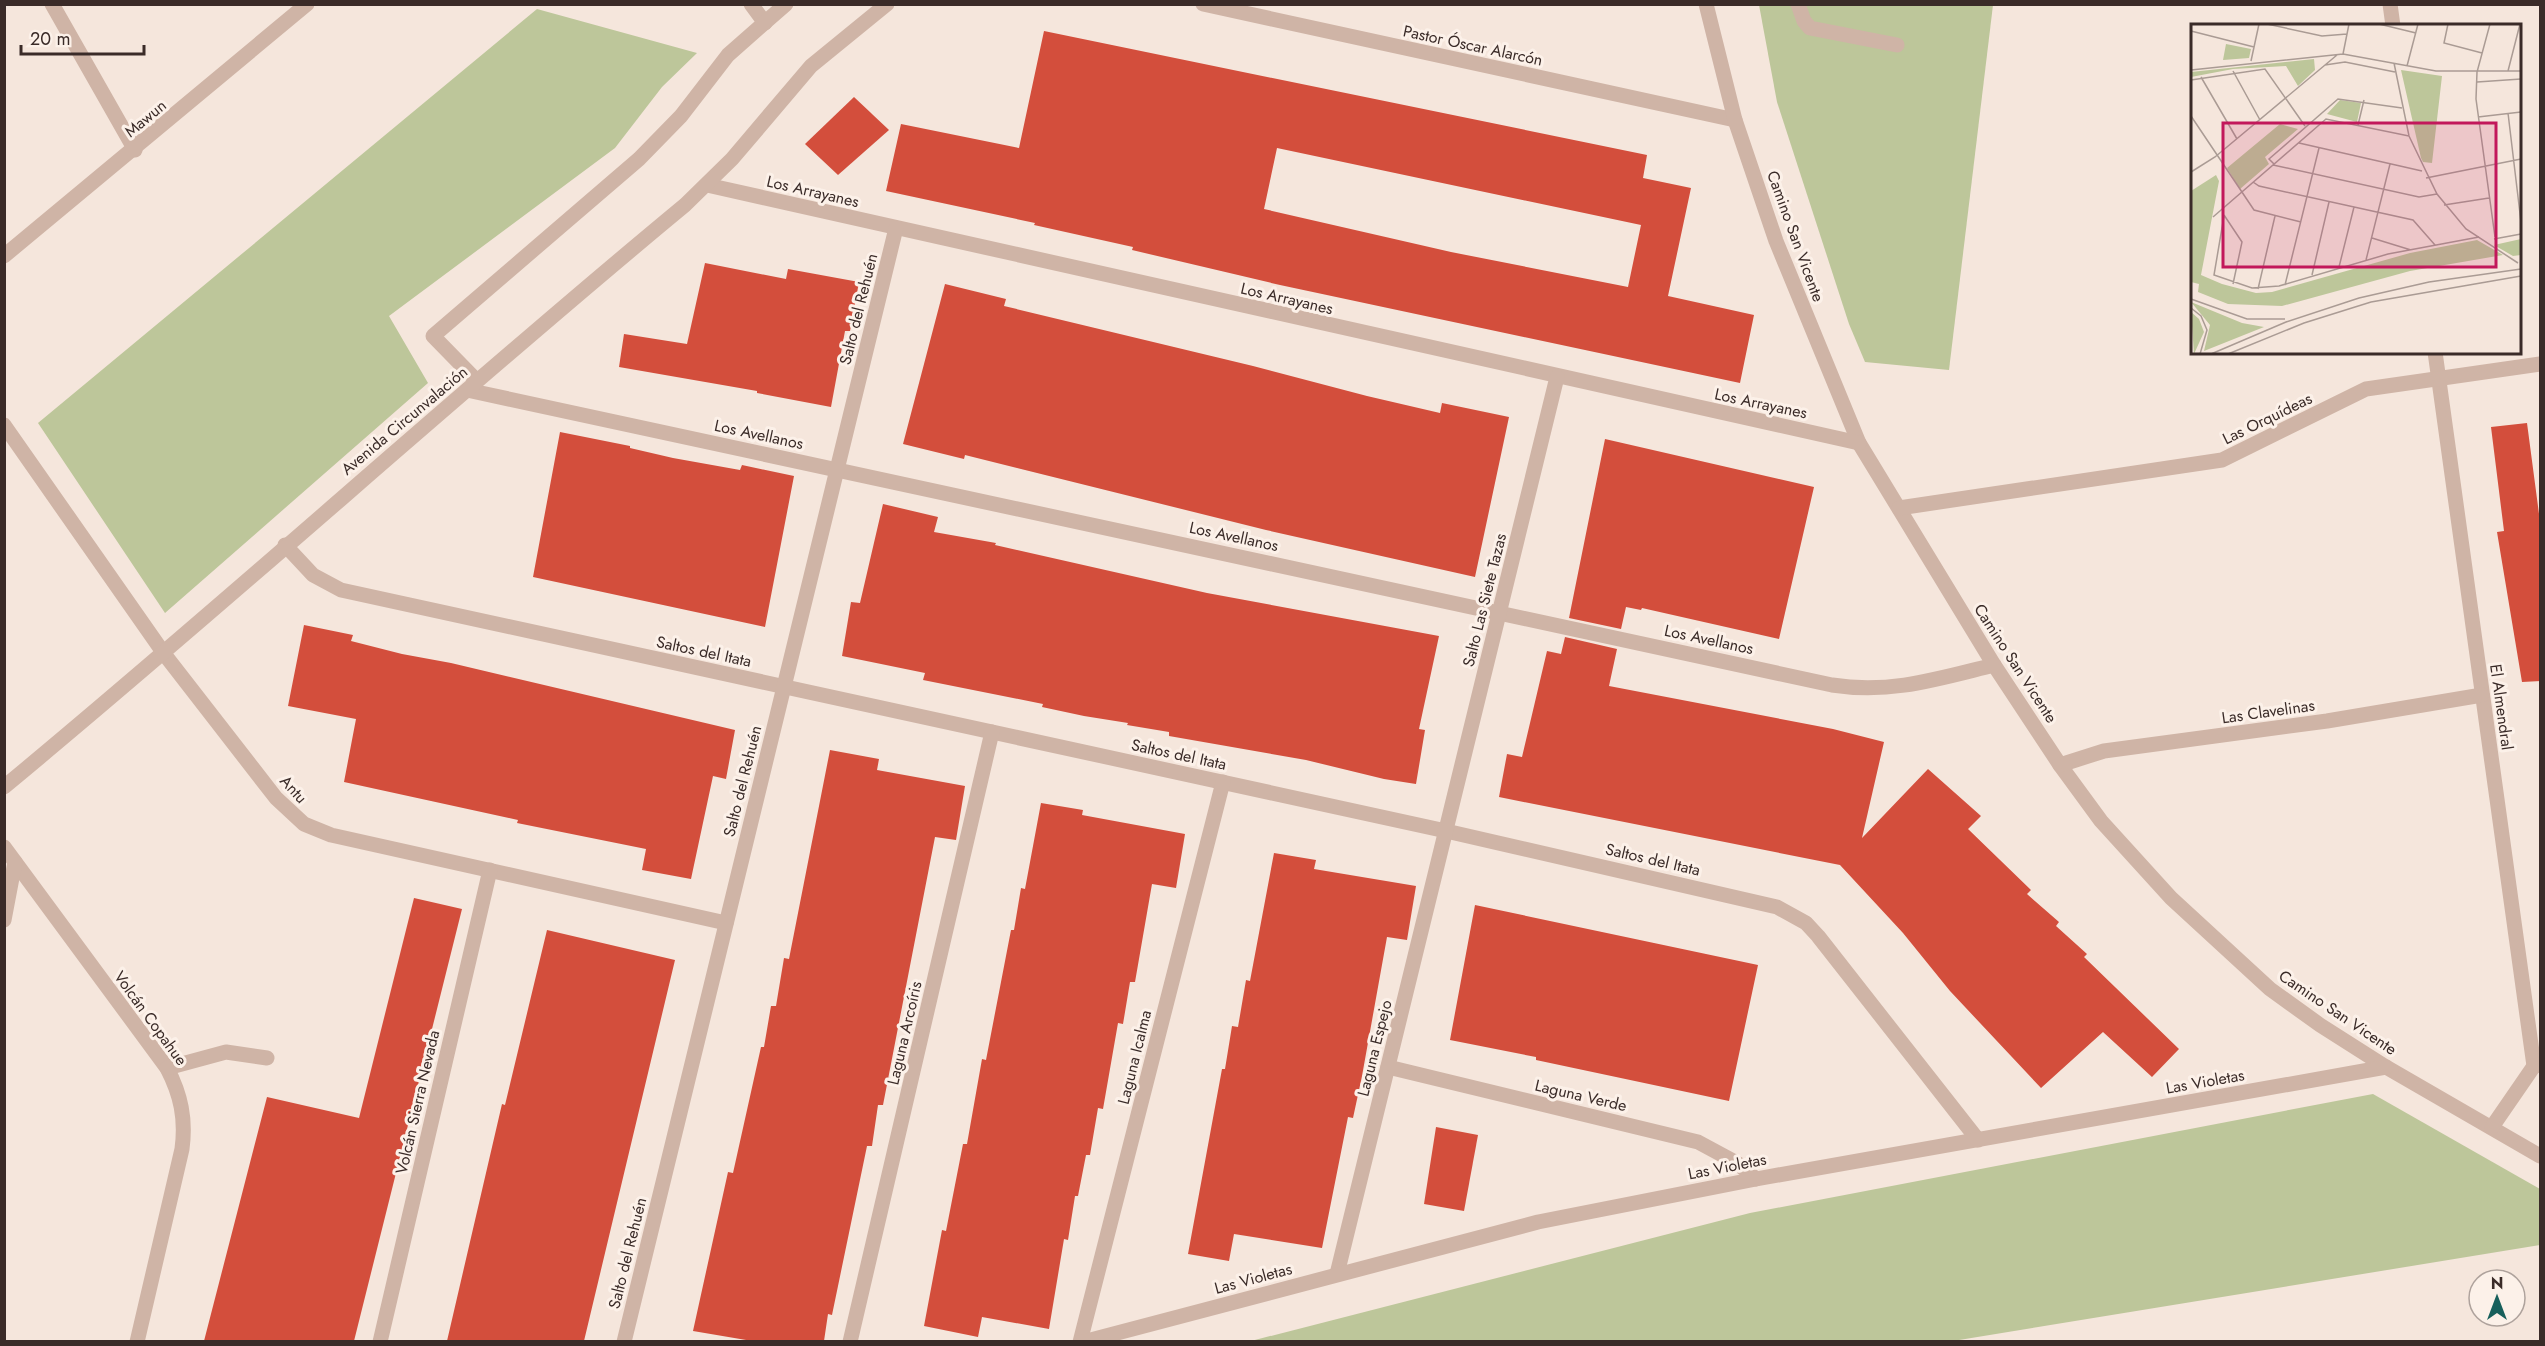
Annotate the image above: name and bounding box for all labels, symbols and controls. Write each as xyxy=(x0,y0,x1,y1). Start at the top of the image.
scale bar xyxy=(21,18,144,56)
street label: Pastor Óscar Alarcón xyxy=(1401,19,1545,71)
inset map xyxy=(2191,24,2521,354)
text: 20 m xyxy=(30,26,70,52)
street label: Mawun xyxy=(119,94,171,143)
street label: Camino San Vicente xyxy=(1761,167,1830,305)
street label: Los Arrayanes xyxy=(764,170,861,213)
street label: Salto del Rehuén xyxy=(834,251,883,367)
street label: Los Arrayanes xyxy=(1238,277,1335,320)
street label: Avenida Circunvalación xyxy=(336,361,473,480)
street label: Los Arrayanes xyxy=(1712,382,1809,425)
street label: Las Orquídeas xyxy=(2218,387,2316,450)
street label: Los Avellanos xyxy=(712,414,806,455)
street label: Los Avellanos xyxy=(1187,516,1281,557)
street label: Salto Las Siete Tazas xyxy=(1457,531,1512,669)
street label: Camino San Vicente xyxy=(1968,599,2063,727)
street label: Los Avellanos xyxy=(1662,619,1756,660)
street label: Saltos del Itata xyxy=(654,630,754,673)
street label: El Almendral xyxy=(2484,663,2519,752)
street label: Las Clavelinas xyxy=(2220,694,2316,729)
street label: Salto del Rehuén xyxy=(718,723,767,839)
street label: Saltos del Itata xyxy=(1129,733,1229,776)
street label: Antu xyxy=(275,770,313,809)
street label: Saltos del Itata xyxy=(1603,837,1703,882)
street label: Camino San Vicente xyxy=(2274,964,2401,1061)
street label: Volcán Copahue xyxy=(108,966,193,1070)
street label: Laguna Arcoíris xyxy=(881,979,928,1087)
street label: Laguna Espejo xyxy=(1351,997,1398,1099)
street label: Laguna Icalma xyxy=(1112,1008,1157,1107)
street label: Volcán Sierra Nevada xyxy=(390,1028,445,1176)
street label: Las Violetas xyxy=(2164,1063,2246,1100)
street label: Laguna Verde xyxy=(1533,1074,1629,1117)
street label: Las Violetas xyxy=(1686,1148,1768,1185)
street label: Salto del Rehuén xyxy=(603,1195,652,1311)
street label: Las Violetas xyxy=(1212,1257,1295,1300)
north arrow xyxy=(2467,1268,2527,1328)
text: N xyxy=(2491,1272,2503,1295)

